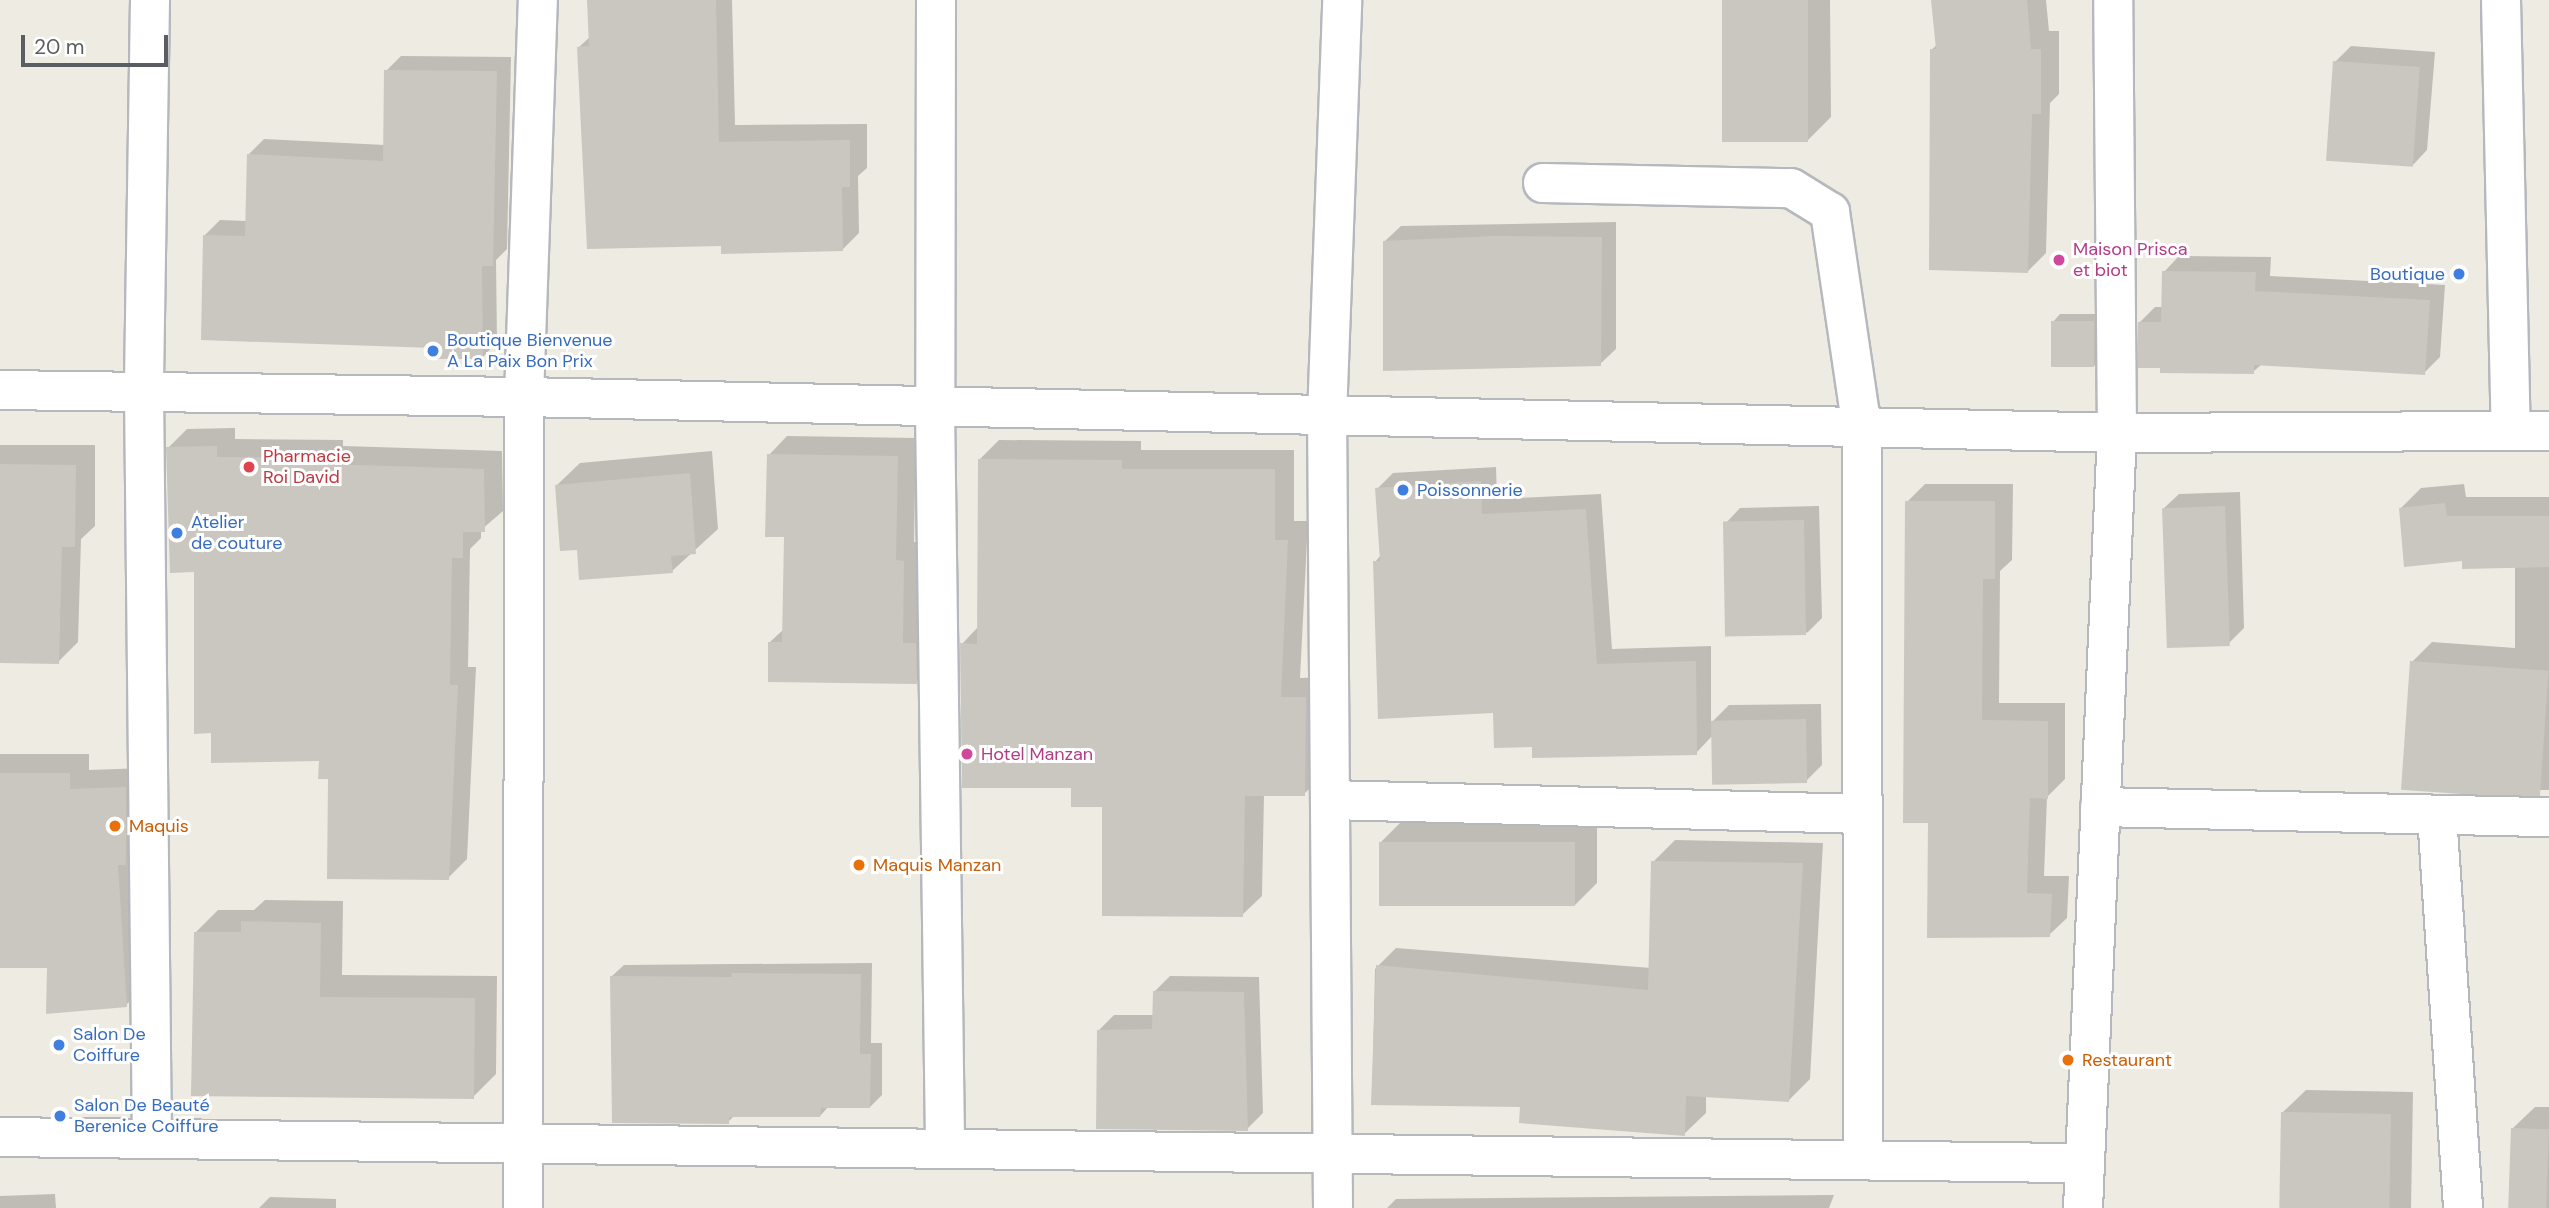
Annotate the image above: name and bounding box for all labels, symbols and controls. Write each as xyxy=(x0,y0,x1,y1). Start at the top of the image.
scale bar xyxy=(24,21,172,65)
text: 20 m xyxy=(34,33,85,61)
place label: Maison Prisca et biot xyxy=(2073,239,2188,282)
marker: Maison Prisca et biot xyxy=(2051,252,2067,268)
place label: Boutique xyxy=(2370,263,2445,285)
marker: Boutique xyxy=(2451,266,2467,282)
place label: Boutique Bienvenue A La Paix Bon Prix xyxy=(447,330,613,372)
marker: Boutique Bienvenue A La Paix Bon Prix xyxy=(425,343,441,359)
place label: Pharmacie Roi David xyxy=(263,446,351,489)
marker: Pharmacie Roi David xyxy=(241,459,257,475)
place label: Poissonnerie xyxy=(1417,479,1523,501)
marker: Poissonnerie xyxy=(1395,482,1411,498)
place label: Atelier de couture xyxy=(191,512,282,554)
marker: Atelier de couture xyxy=(169,525,185,541)
place label: Hotel Manzan xyxy=(981,743,1093,765)
marker: Hotel Manzan xyxy=(959,746,975,762)
place label: Maquis xyxy=(129,815,189,837)
marker: Maquis xyxy=(107,818,123,834)
place label: Maquis Manzan xyxy=(873,854,1001,876)
marker: Maquis Manzan xyxy=(851,857,867,873)
place label: Salon De Coiffure xyxy=(73,1024,146,1066)
marker: Salon De Coiffure xyxy=(51,1037,67,1053)
place label: Restaurant xyxy=(2082,1049,2172,1071)
marker: Restaurant xyxy=(2060,1052,2076,1068)
place label: Salon De Beauté Berenice Coiffure xyxy=(74,1095,219,1138)
marker: Salon De Beauté Berenice Coiffure xyxy=(52,1108,68,1124)

